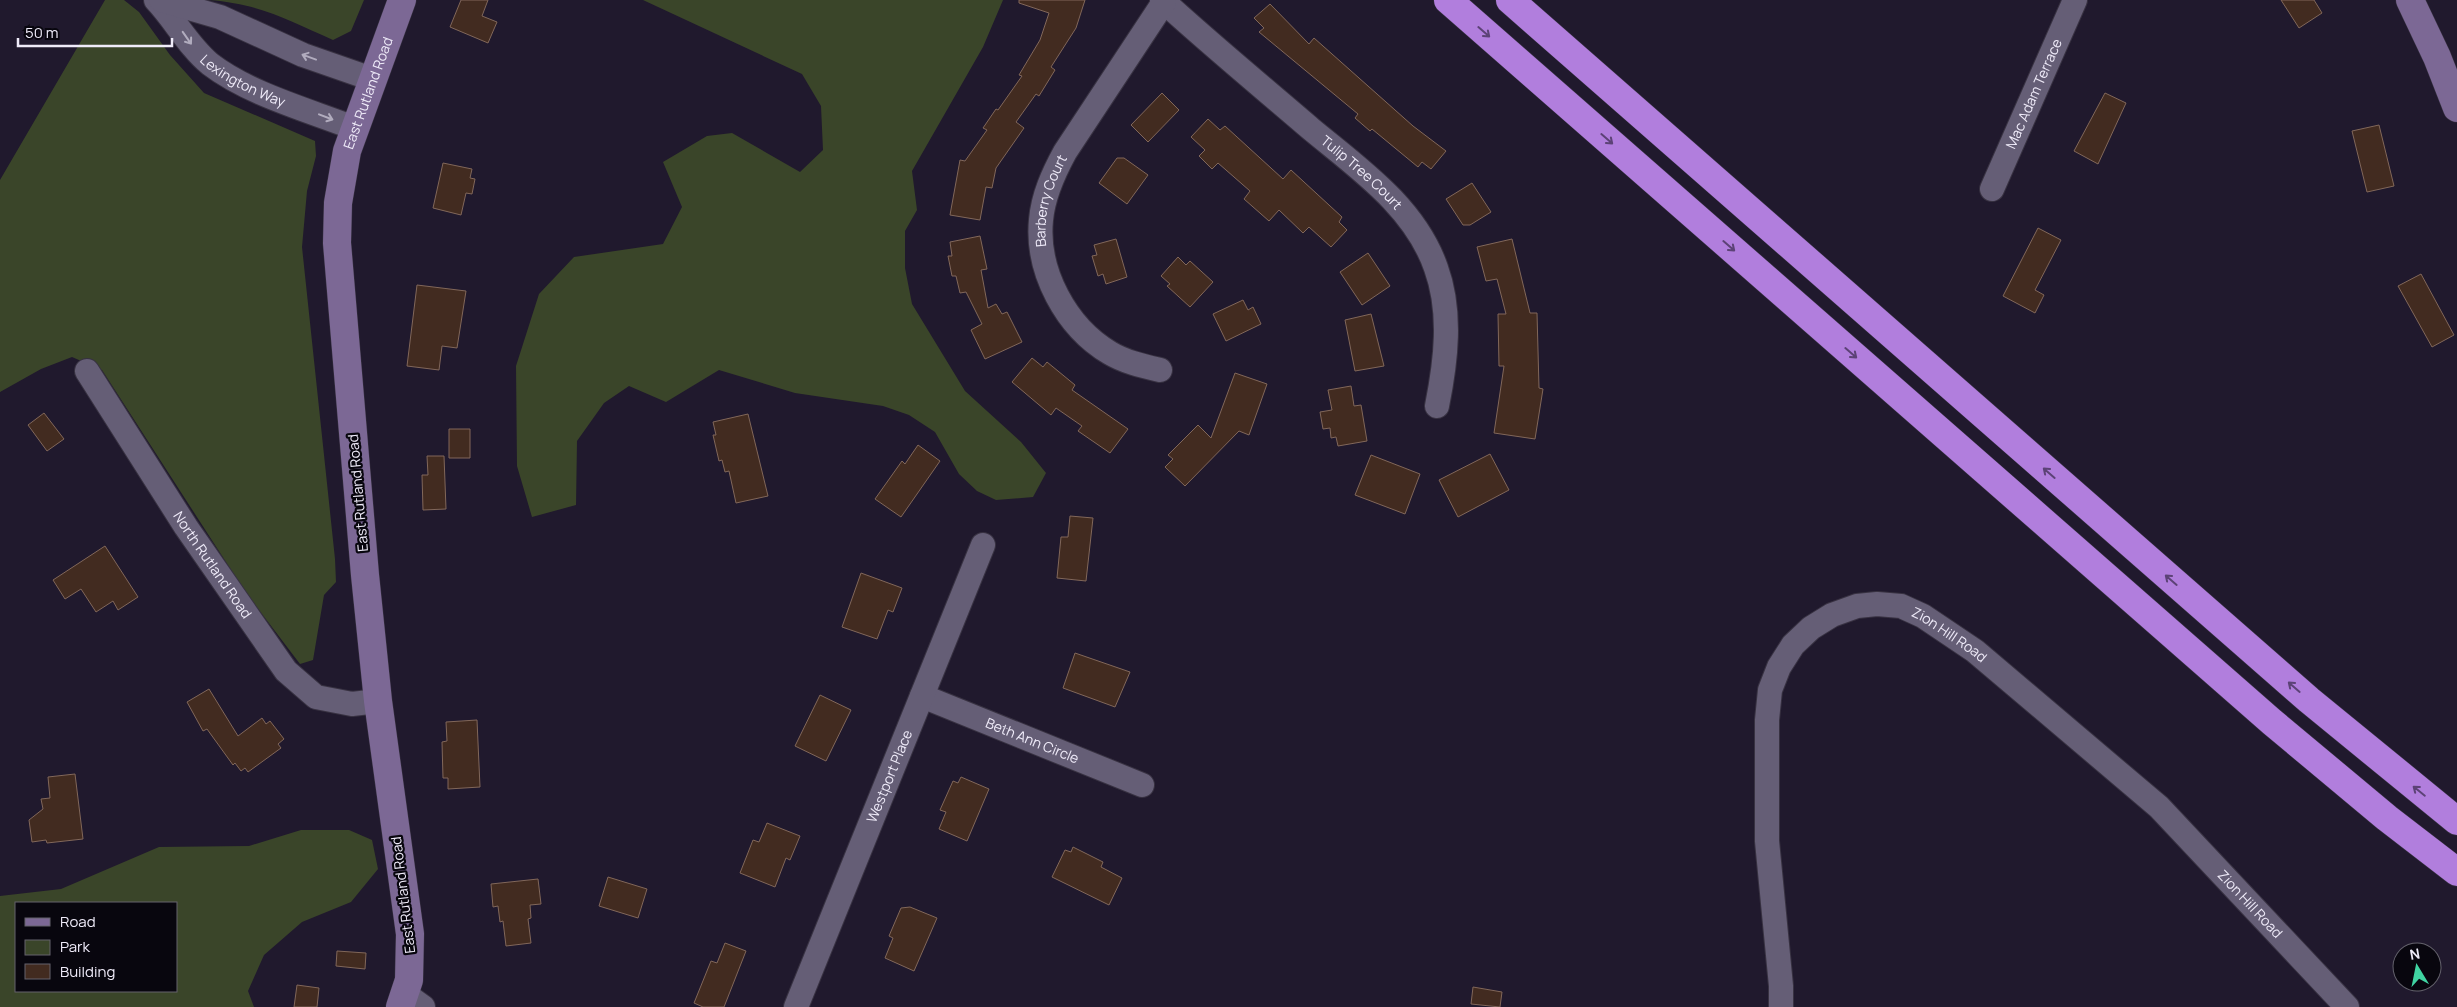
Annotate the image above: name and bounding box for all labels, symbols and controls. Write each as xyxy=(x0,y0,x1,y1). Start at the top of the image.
scale bar xyxy=(18,15,171,47)
text: 50 m xyxy=(25,22,59,43)
one-way arrow xyxy=(1478,26,1491,38)
one-way arrow xyxy=(182,31,192,45)
street label: East Rutland Road xyxy=(339,34,397,152)
street label: Mac Adam Terrace xyxy=(2001,35,2066,152)
street label: Lexington Way xyxy=(196,50,289,111)
one-way arrow xyxy=(302,52,318,61)
one-way arrow xyxy=(317,113,333,122)
street label: Tulip Tree Court xyxy=(1317,131,1407,214)
one-way arrow xyxy=(1600,133,1613,145)
street label: Barberry Court xyxy=(1030,151,1071,248)
one-way arrow xyxy=(1722,241,1735,252)
one-way arrow xyxy=(1845,348,1858,359)
street label: East Rutland Road xyxy=(343,434,372,553)
one-way arrow xyxy=(2043,468,2056,479)
street label: North Rutland Road xyxy=(169,507,257,622)
one-way arrow xyxy=(2165,574,2178,586)
street label: Zion Hill Road xyxy=(1909,602,1991,666)
one-way arrow xyxy=(2287,681,2300,693)
street label: Beth Ann Circle xyxy=(983,713,1082,768)
street label: Westport Place xyxy=(862,727,916,825)
one-way arrow xyxy=(2412,785,2425,796)
street label: East Rutland Road xyxy=(386,835,419,955)
street label: Zion Hill Road xyxy=(2214,866,2287,942)
legend xyxy=(15,902,178,992)
text: Road xyxy=(60,911,96,932)
text: Park xyxy=(60,936,90,957)
north arrow xyxy=(2392,942,2442,992)
text: N xyxy=(2408,943,2421,964)
text: Building xyxy=(60,961,115,982)

